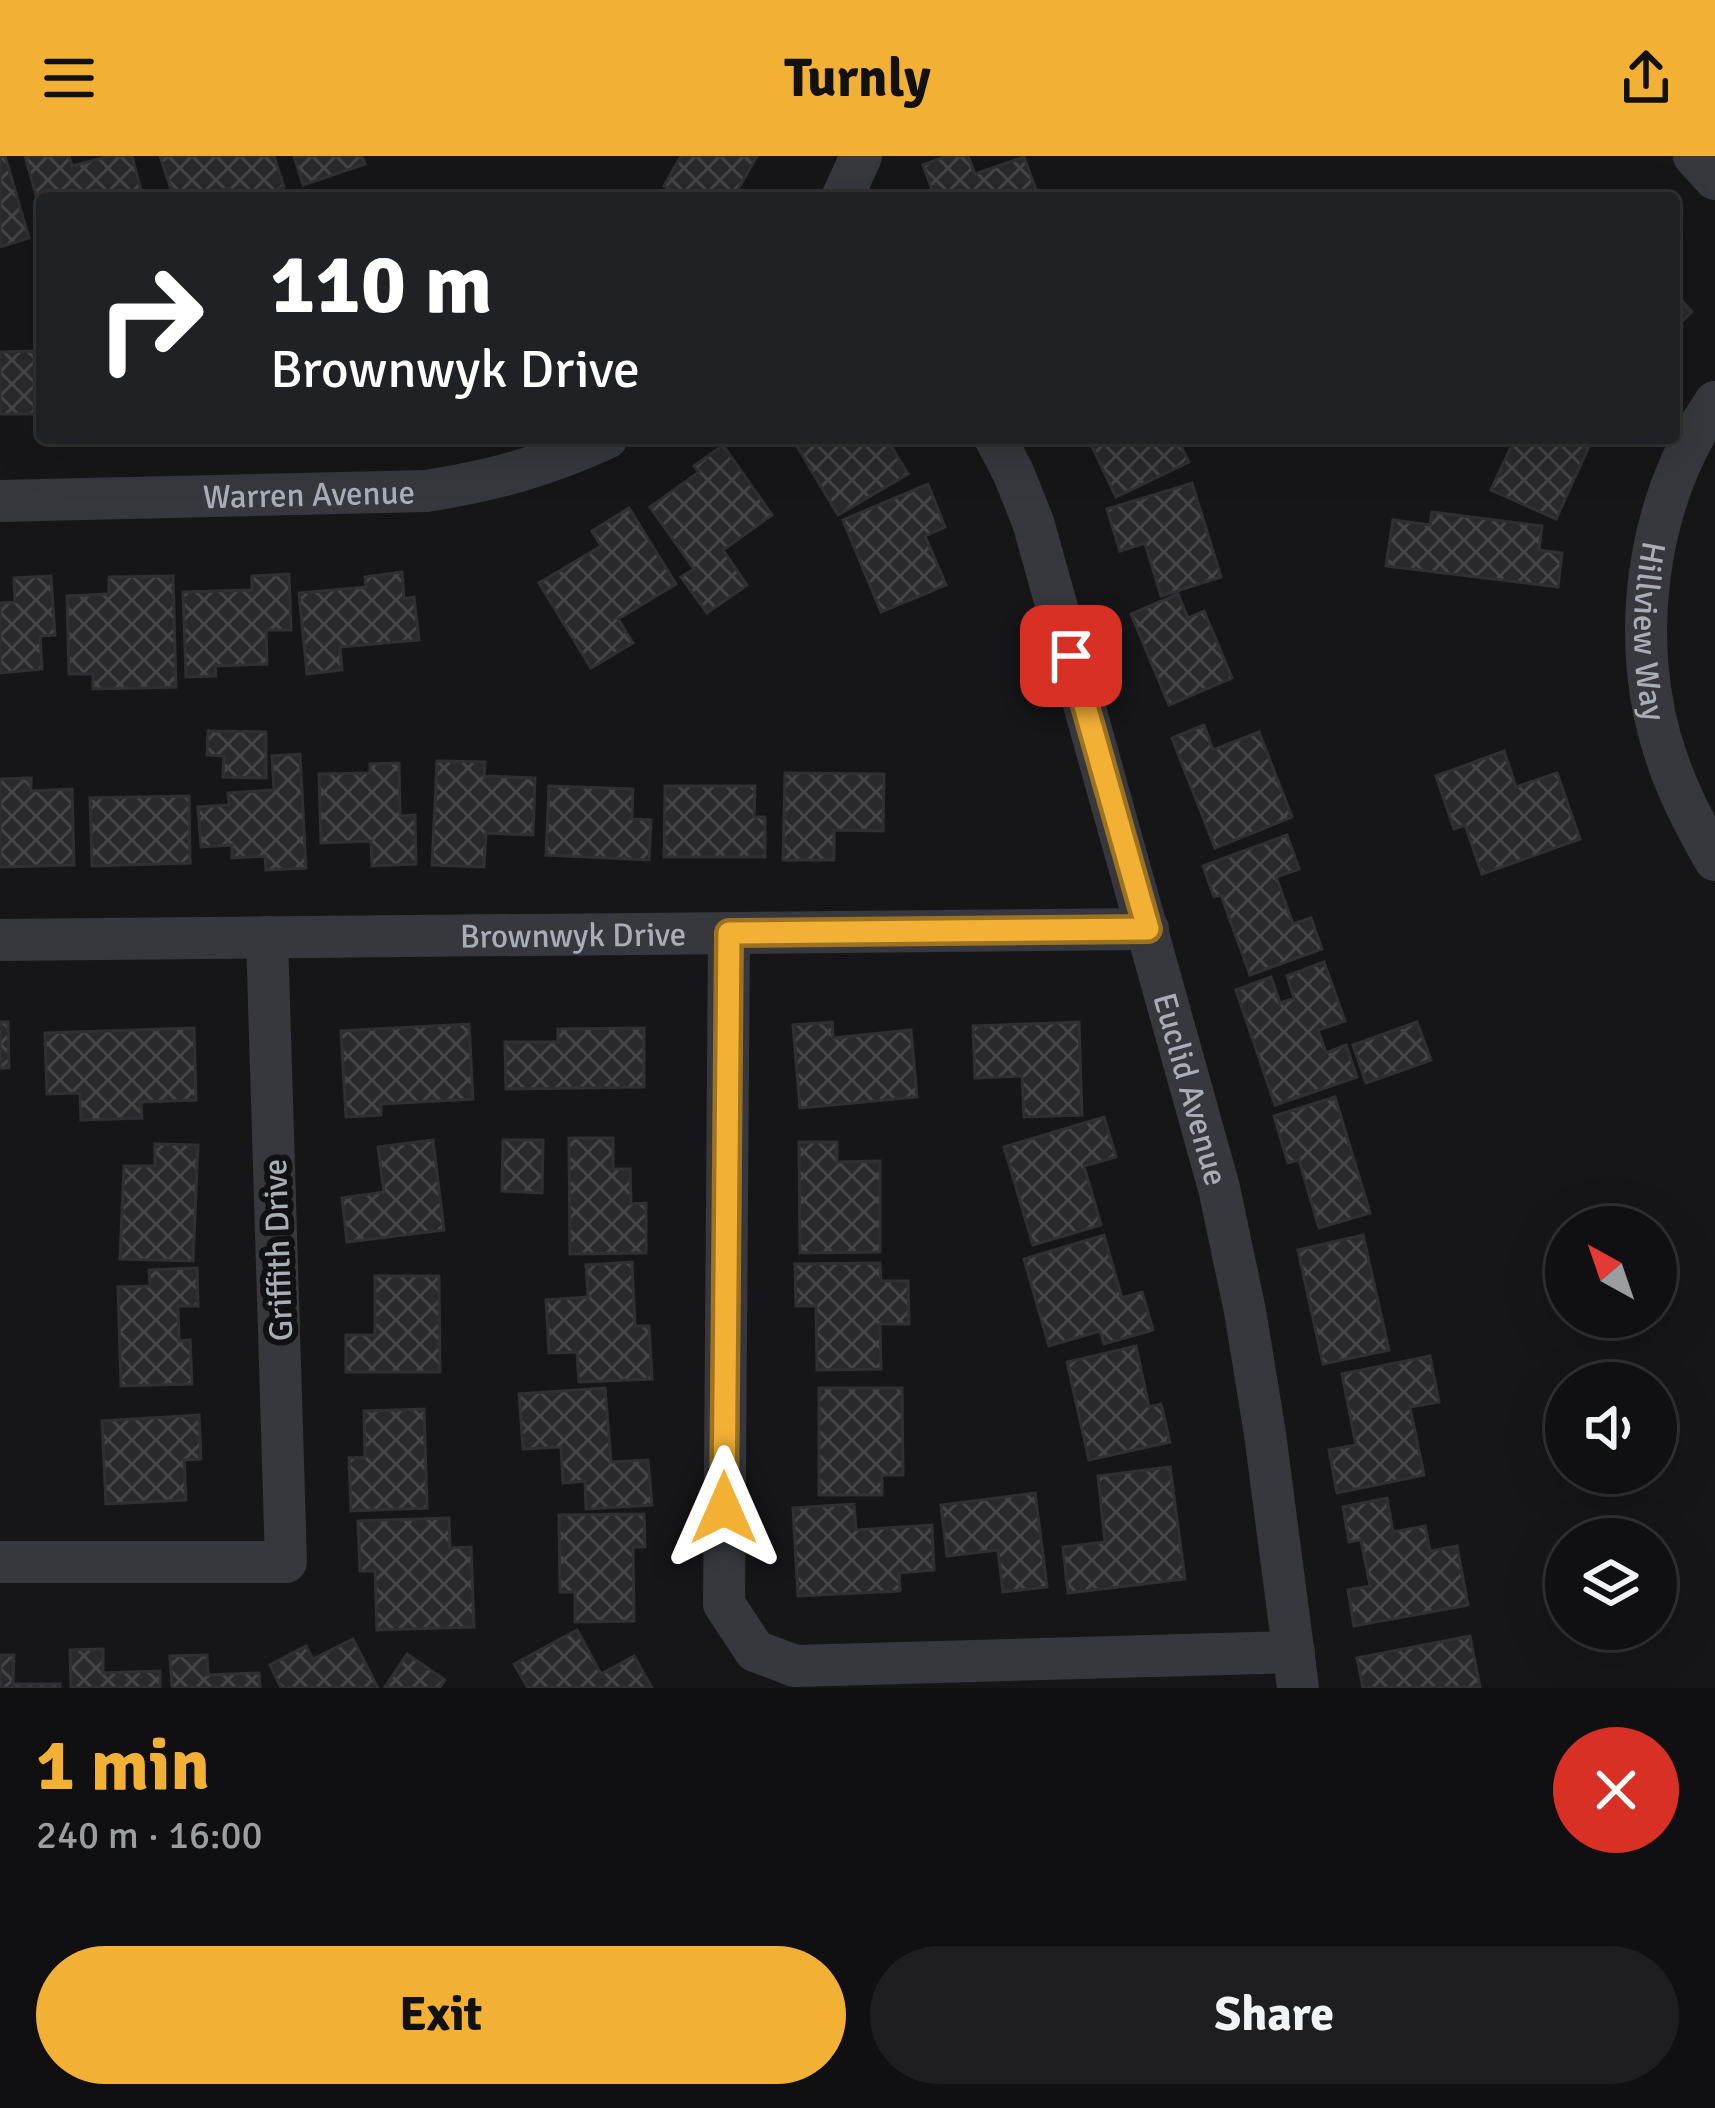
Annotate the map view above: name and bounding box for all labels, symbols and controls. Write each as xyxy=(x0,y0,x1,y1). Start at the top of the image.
icon: menu xyxy=(36,45,102,111)
text: Turnly xyxy=(784,45,931,112)
icon: share xyxy=(1613,45,1679,111)
text: 110 m xyxy=(270,233,492,337)
icon: right xyxy=(72,240,228,396)
text: Brownwyk Drive xyxy=(270,336,640,403)
street label: Warren Avenue xyxy=(202,472,416,518)
street label: Hillview Way xyxy=(1624,538,1674,725)
pin xyxy=(1020,605,1122,707)
icon: arrive xyxy=(1038,623,1104,689)
street label: Brownwyk Drive xyxy=(460,914,686,958)
street label: Euclid Avenue xyxy=(1143,988,1236,1190)
street label: Griffith Drive xyxy=(255,1158,302,1342)
north arrow xyxy=(1545,1206,1677,1338)
map controls xyxy=(1545,1206,1677,1650)
button: sound xyxy=(1545,1362,1677,1494)
position arrow xyxy=(661,1445,787,1571)
button: layers xyxy=(1545,1518,1677,1650)
text: 1 min xyxy=(36,1721,210,1810)
button: close xyxy=(1553,1727,1679,1853)
text: 240 m · 16:00 xyxy=(36,1811,263,1859)
button: Exit xyxy=(36,1946,846,2084)
button: Share xyxy=(870,1946,1679,2084)

